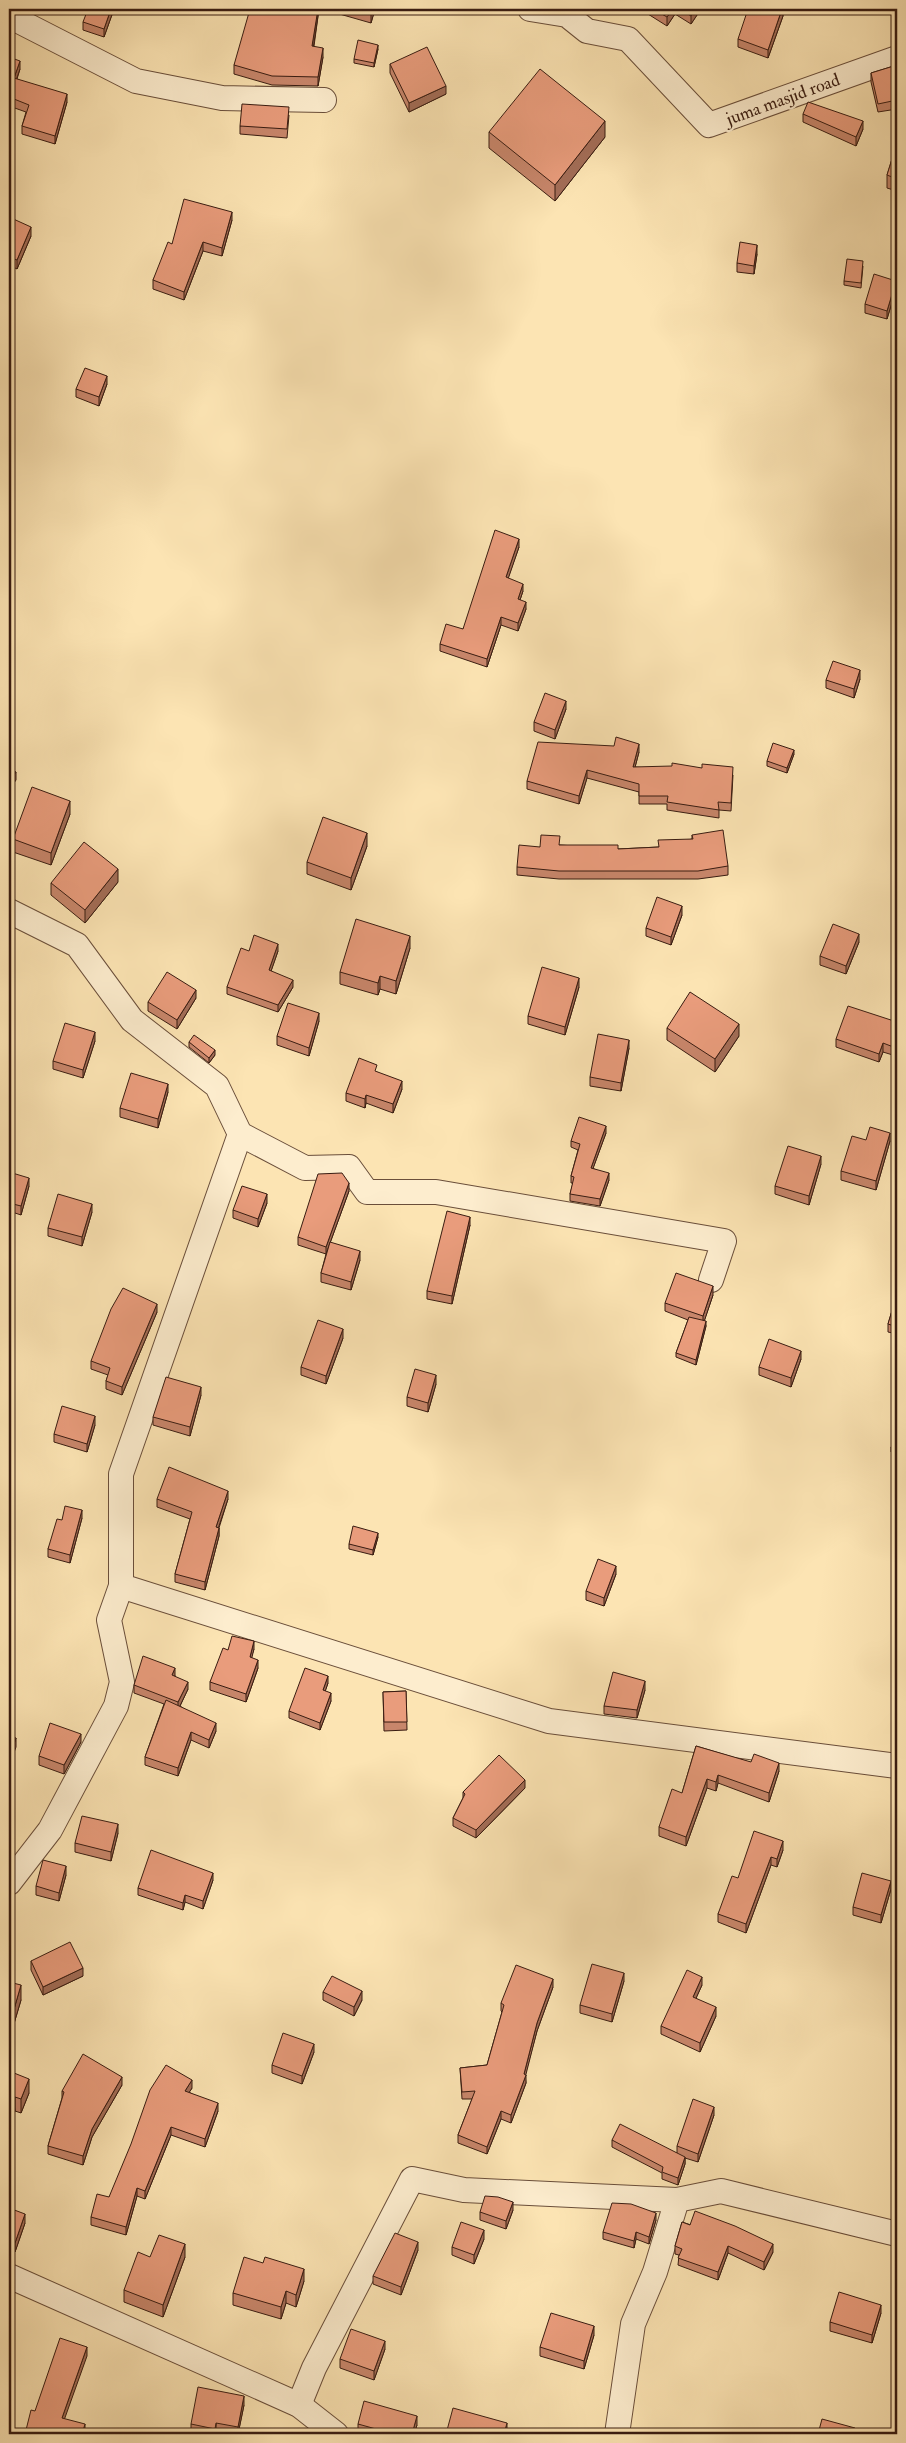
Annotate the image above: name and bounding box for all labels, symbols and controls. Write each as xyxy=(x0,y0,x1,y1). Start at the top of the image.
street label: juma masjid road xyxy=(720,68,843,132)

